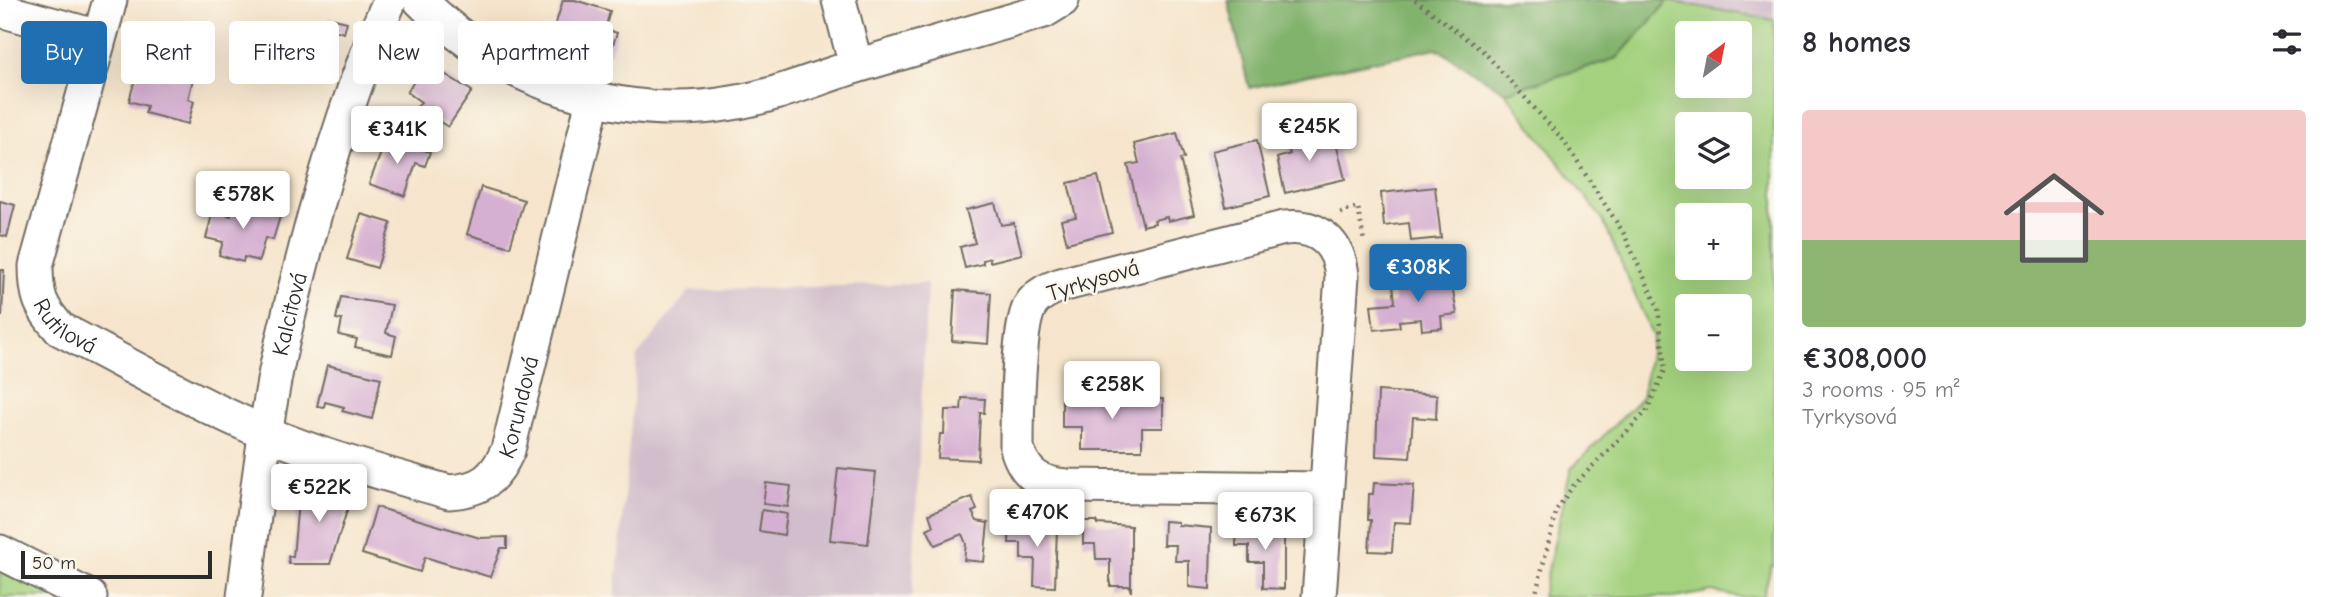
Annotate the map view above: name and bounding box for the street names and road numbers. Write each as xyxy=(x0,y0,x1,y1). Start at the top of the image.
street label: Tyrkysová xyxy=(1044,254,1143,307)
street label: Kalcitová xyxy=(267,269,313,358)
street label: Rutilová xyxy=(27,294,101,360)
street label: Korundová xyxy=(493,353,544,463)

